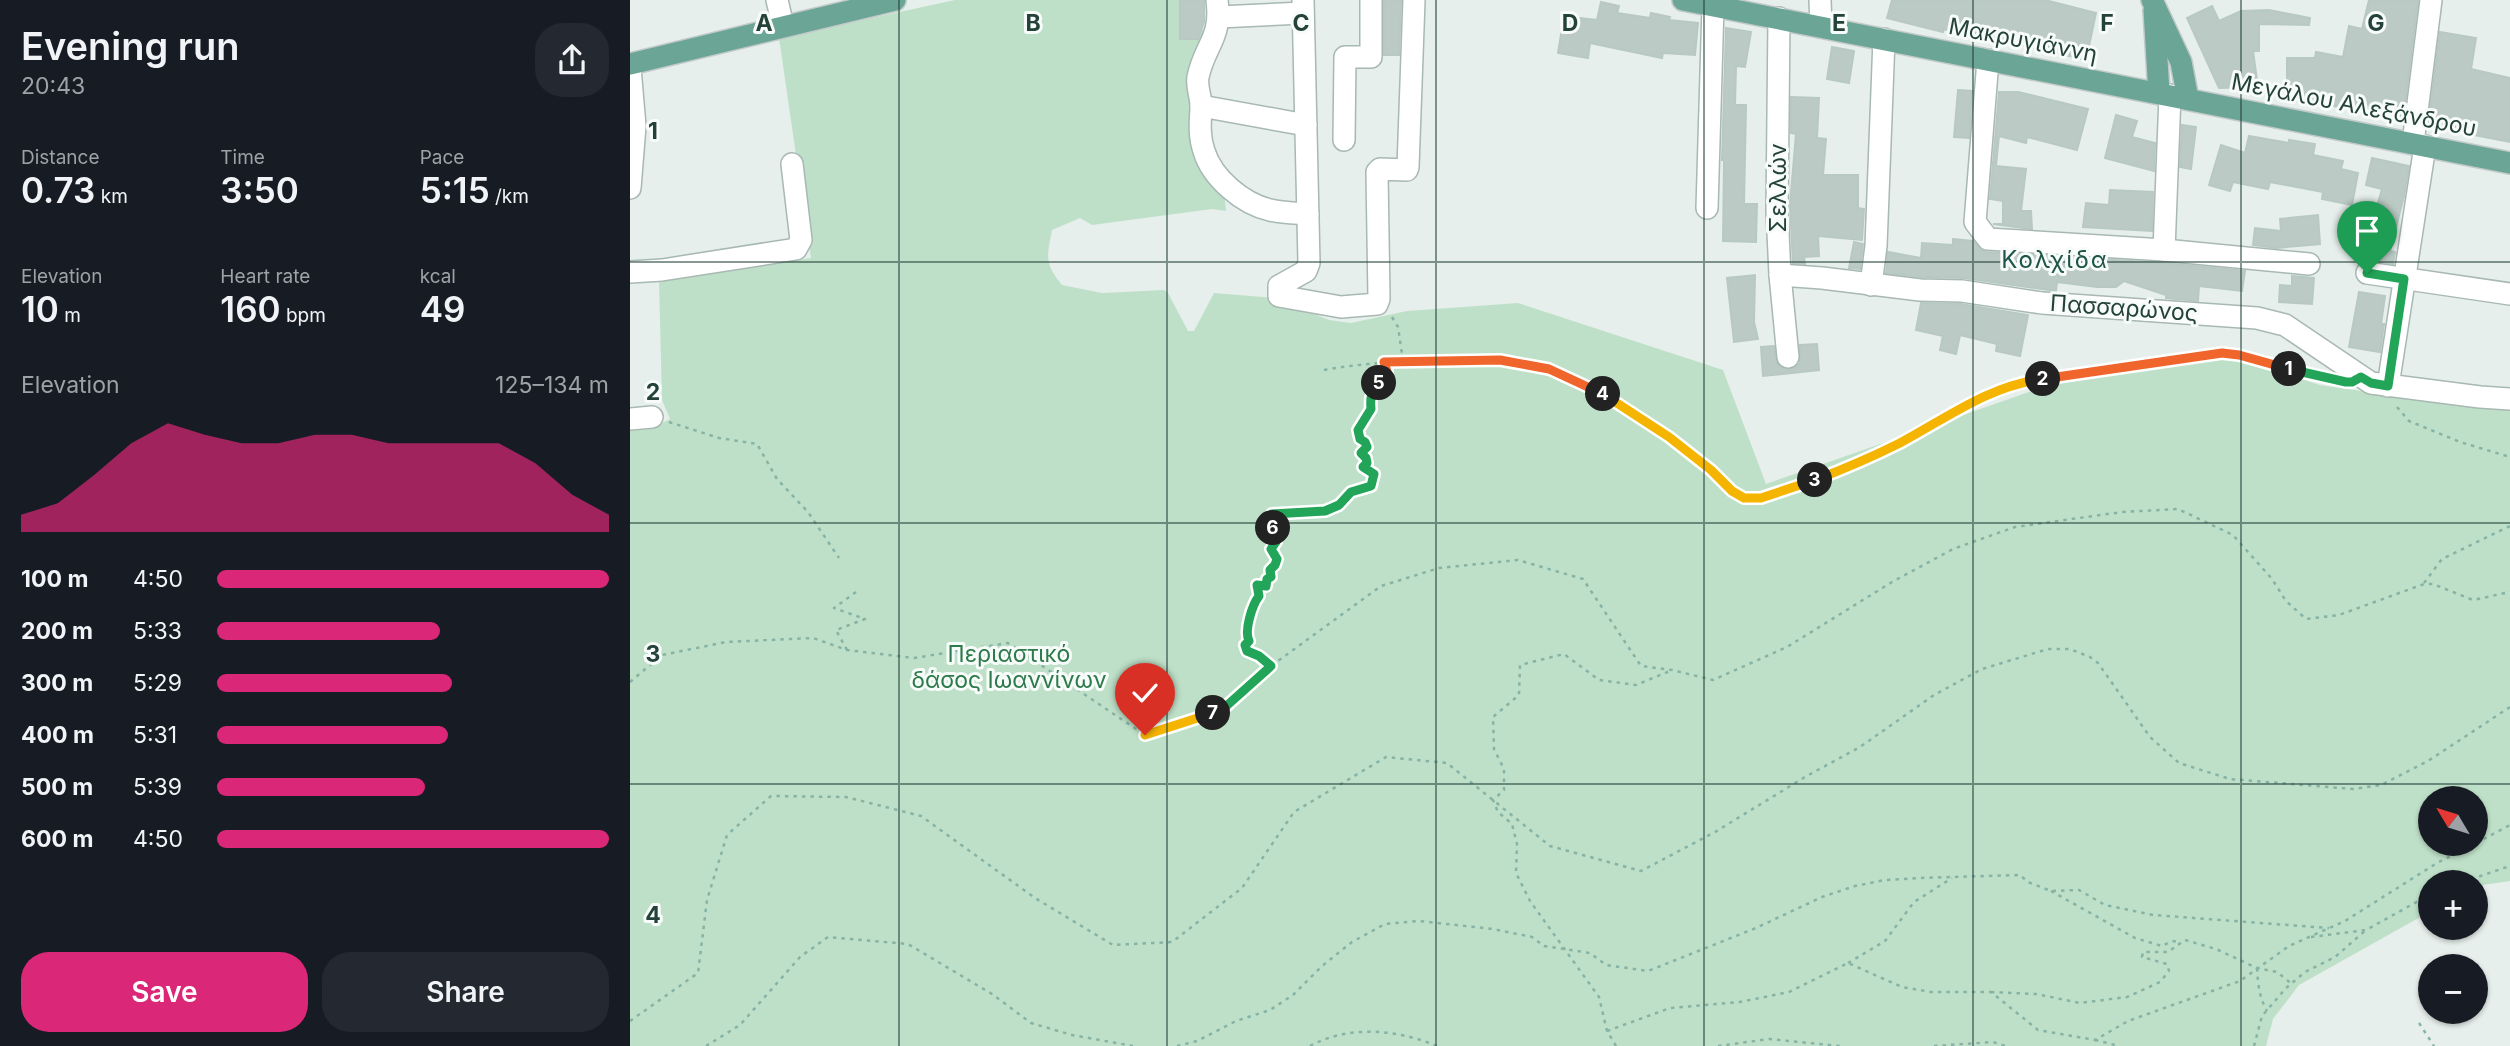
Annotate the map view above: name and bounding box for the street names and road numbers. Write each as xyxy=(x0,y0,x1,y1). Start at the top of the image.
street label: Μακρυγιάννη xyxy=(1946,12,2100,68)
street label: Μεγάλου Αλεξάνδρου xyxy=(2229,68,2479,142)
street label: Σελλών xyxy=(1764,144,1792,232)
street label: Πασσαρώνος xyxy=(2049,289,2199,327)

